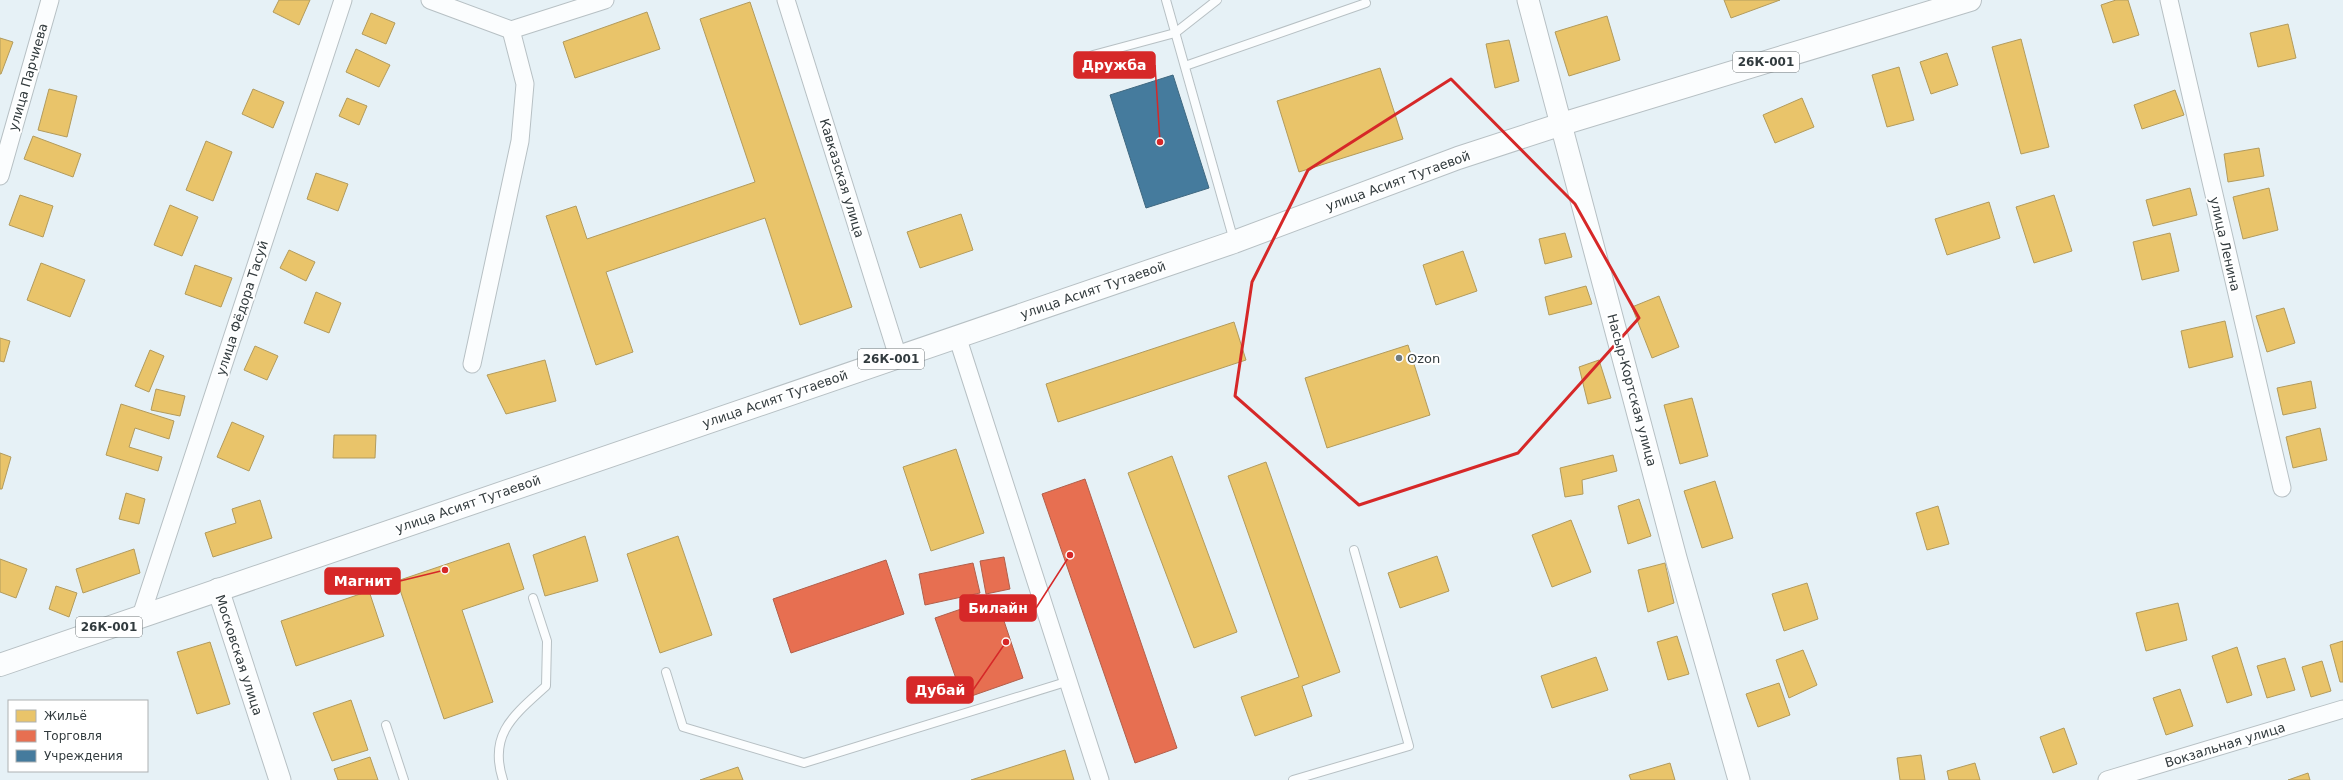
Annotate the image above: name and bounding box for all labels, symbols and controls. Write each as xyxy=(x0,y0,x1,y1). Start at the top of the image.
street label: улица Парчиева xyxy=(5,22,51,132)
callout: Дружба xyxy=(1074,52,1155,78)
road number: 26К-001 xyxy=(1733,52,1799,72)
text: Дружба xyxy=(1082,57,1146,73)
street label: Кавказская улица xyxy=(817,117,867,239)
street label: улица Асият Тутаевой xyxy=(1324,148,1472,214)
street label: улица Ленина xyxy=(2207,195,2243,293)
street label: улица Фёдора Тасуй xyxy=(213,239,271,377)
street label: улица Асият Тутаевой xyxy=(1018,258,1168,322)
street label: Насыр-Кортская улица xyxy=(1604,312,1660,468)
road number: 26К-001 xyxy=(858,349,924,369)
place label: Ozon xyxy=(1407,351,1440,366)
marker: Ozon xyxy=(1394,353,1404,363)
street label: улица Асият Тутаевой xyxy=(700,367,850,431)
street label: улица Асият Тутаевой xyxy=(393,472,543,536)
callout: Магнит xyxy=(325,568,400,594)
text: Магнит xyxy=(334,573,393,589)
street label: Московская улица xyxy=(212,593,266,717)
callout: Билайн xyxy=(960,595,1036,621)
text: Билайн xyxy=(968,600,1028,616)
road number: 26К-001 xyxy=(76,617,142,637)
callout: Дубай xyxy=(907,677,973,703)
text: Дубай xyxy=(915,682,965,698)
legend xyxy=(8,700,148,772)
text: Жильё xyxy=(44,709,87,723)
street label: Вокзальная улица xyxy=(2163,720,2287,770)
text: Торговля xyxy=(43,729,102,743)
text: Учреждения xyxy=(44,749,123,763)

